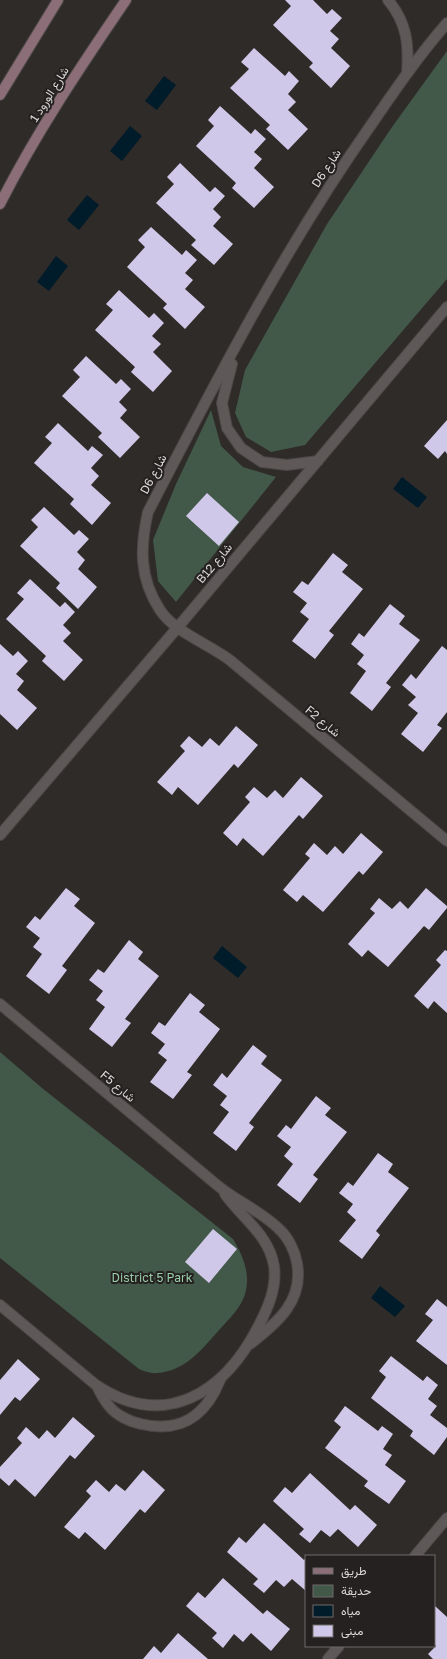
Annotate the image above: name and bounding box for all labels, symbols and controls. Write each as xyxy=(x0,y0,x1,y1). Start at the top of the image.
street label: شارع الورود 1 xyxy=(26,63,74,126)
street label: D6 شارع xyxy=(308,146,346,191)
street label: D6 شارع xyxy=(136,452,171,497)
street label: B12 شارع xyxy=(193,540,237,587)
street label: F2 شارع xyxy=(301,702,344,742)
street label: F5 شارع xyxy=(96,1067,139,1107)
park label: District 5 Park xyxy=(112,1270,193,1285)
legend xyxy=(305,1555,435,1647)
text: طريق xyxy=(341,1563,367,1579)
text: حديقة xyxy=(341,1583,371,1598)
text: مياه xyxy=(341,1603,360,1618)
text: مبنى xyxy=(341,1623,363,1639)

